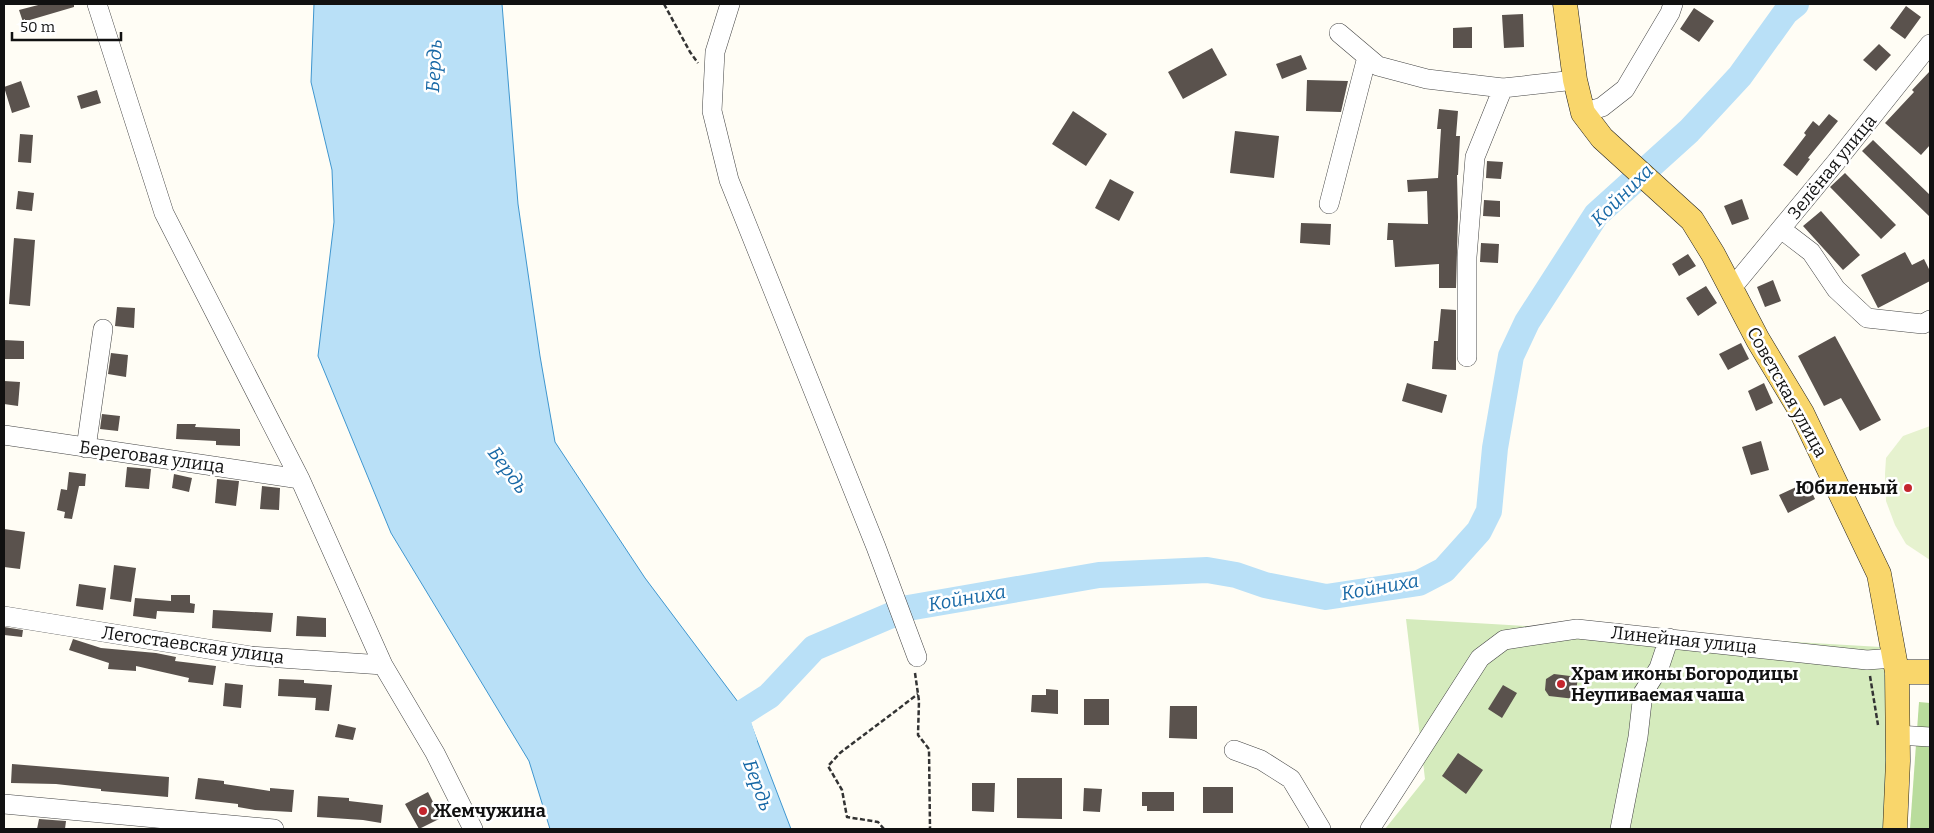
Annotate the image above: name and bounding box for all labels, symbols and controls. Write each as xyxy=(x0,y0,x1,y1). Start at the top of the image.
scale bar xyxy=(12,10,121,42)
text: 50 m xyxy=(20,18,56,36)
water label: Бердь xyxy=(421,39,447,93)
street label: Зелёная улица xyxy=(1783,110,1881,224)
water label: Койниха xyxy=(1586,159,1658,231)
street label: Советская улица xyxy=(1742,323,1832,461)
street label: Береговая улица xyxy=(78,436,226,478)
water label: Бердь xyxy=(483,442,533,498)
place label: Юбиленый xyxy=(1796,477,1898,499)
marker: Юбиленый xyxy=(1902,482,1914,494)
water label: Койниха xyxy=(1339,569,1421,605)
water label: Койниха xyxy=(926,580,1008,616)
street label: Легостаевская улица xyxy=(100,621,286,669)
street label: Линейная улица xyxy=(1610,621,1758,659)
place label: Храм иконы Богородицы Неупиваемая чаша xyxy=(1571,663,1798,706)
marker: Храм иконы Богородицы Неупиваемая чаша xyxy=(1555,678,1567,690)
water label: Бердь xyxy=(738,756,778,814)
place label: Жемчужина xyxy=(433,800,546,822)
marker: Жемчужина xyxy=(417,805,429,817)

